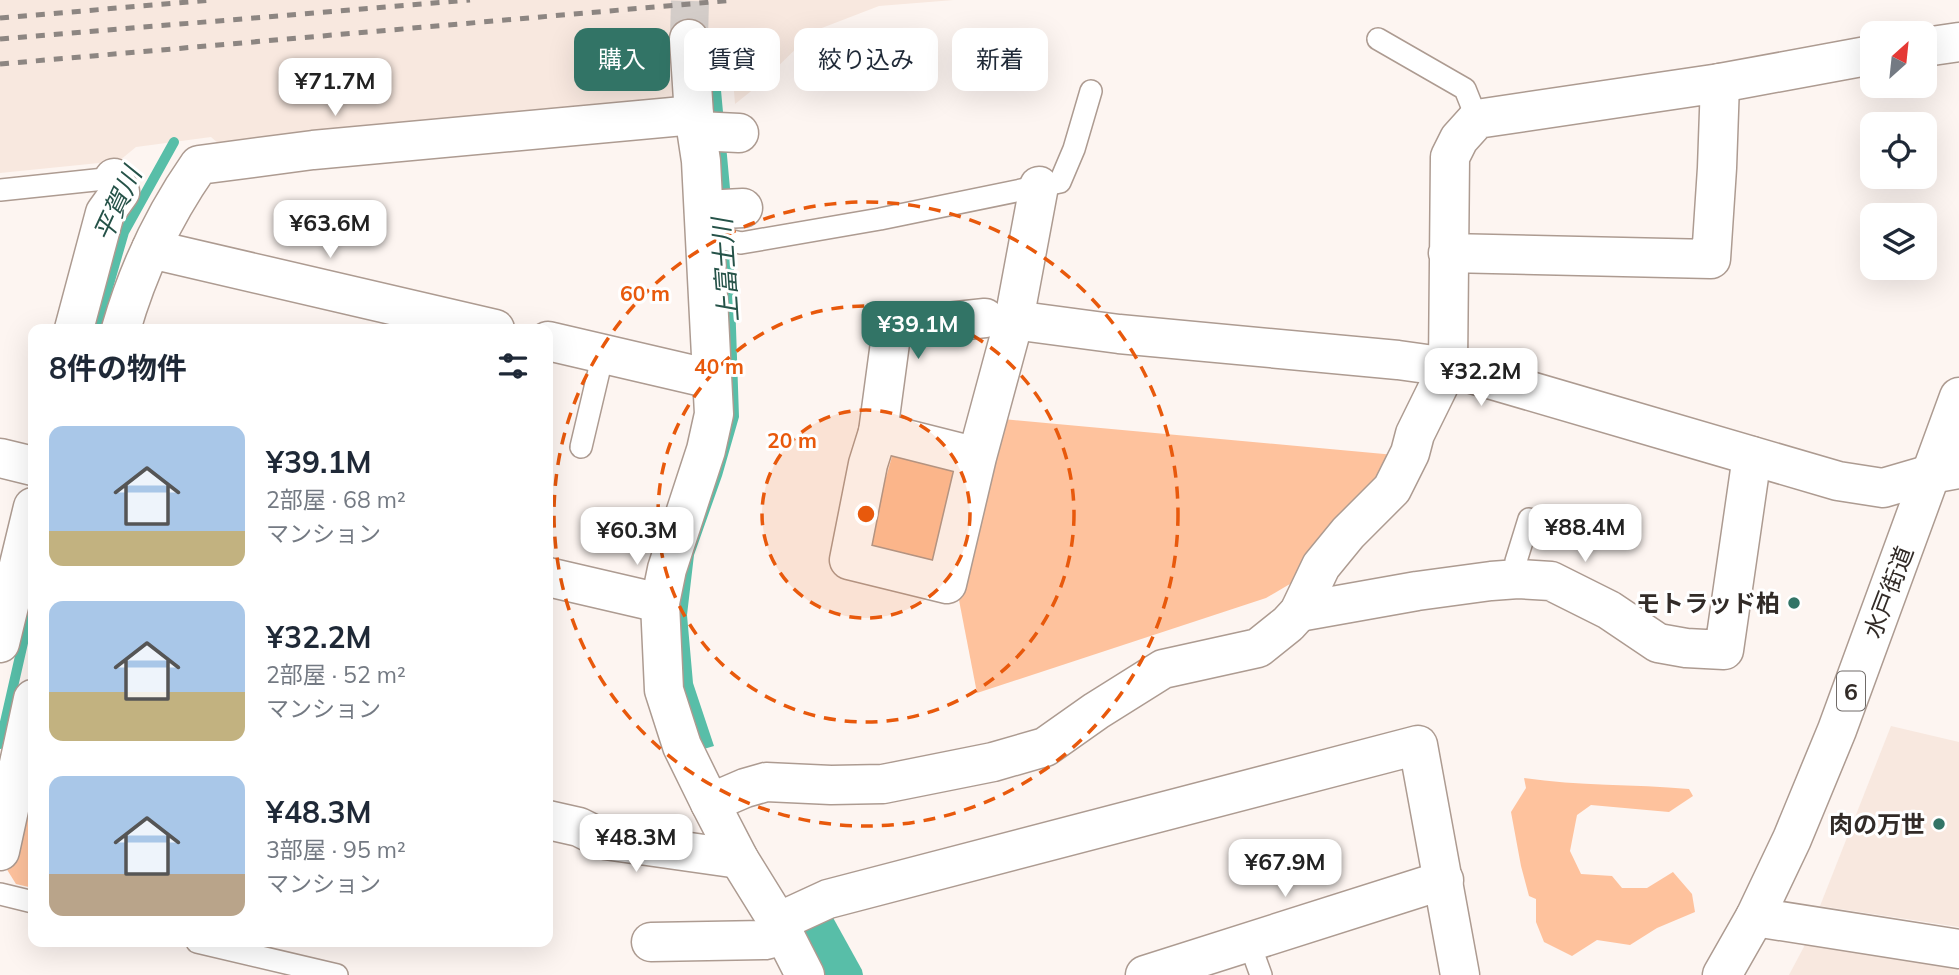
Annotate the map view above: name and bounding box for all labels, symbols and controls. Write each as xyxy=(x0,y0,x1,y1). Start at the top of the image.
north arrow xyxy=(1860,21,1937,98)
map controls xyxy=(1860,21,1937,280)
chip: 購入 xyxy=(574,28,670,91)
chip: 賃貸 xyxy=(684,28,780,91)
chip: 絞り込み xyxy=(794,28,938,91)
chip: 新着 xyxy=(952,28,1048,91)
pin: ¥71.7M xyxy=(278,58,392,118)
text: ¥71.7M xyxy=(295,66,375,95)
button: locate xyxy=(1860,112,1937,189)
water label: 平賀川 xyxy=(86,159,150,246)
pin: ¥63.6M xyxy=(273,201,387,260)
button: layers xyxy=(1860,203,1937,280)
text: ¥63.6M xyxy=(290,208,370,237)
water label: 上富士川 xyxy=(705,214,745,323)
text: 60 m xyxy=(620,280,670,306)
pin: ¥39.1M xyxy=(861,302,975,361)
text: ¥39.1M xyxy=(878,309,958,338)
icon: filters xyxy=(494,347,532,385)
pin: ¥32.2M xyxy=(1424,348,1538,408)
text: 8件の物件 xyxy=(49,349,187,387)
text: 40 m xyxy=(694,353,744,379)
text: ¥32.2M xyxy=(1441,356,1521,385)
text: 20 m xyxy=(767,427,817,453)
text: ¥39.1M xyxy=(266,443,372,481)
icon: home xyxy=(105,454,189,538)
text: 2部屋 · 68 m² xyxy=(266,485,406,514)
centre of rings xyxy=(854,502,878,526)
pin: ¥88.4M xyxy=(1528,504,1642,564)
pin: ¥60.3M xyxy=(580,508,694,567)
text: ¥88.4M xyxy=(1545,512,1625,541)
text: ¥60.3M xyxy=(597,515,677,544)
text: マンション xyxy=(266,519,381,548)
street label: 水戸街道 xyxy=(1857,542,1919,642)
place label: モトラッド柏 xyxy=(1636,588,1780,618)
marker: モトラッド柏 xyxy=(1786,595,1802,611)
text: ¥32.2M xyxy=(266,618,372,656)
icon: home xyxy=(105,629,189,713)
text: 2部屋 · 52 m² xyxy=(266,660,406,689)
road number: 6 xyxy=(1837,671,1865,710)
text: マンション xyxy=(266,694,381,723)
text: ¥48.3M xyxy=(266,793,372,831)
icon: home xyxy=(105,804,189,888)
place label: 肉の万世 xyxy=(1829,809,1925,839)
pin: ¥48.3M xyxy=(579,814,693,874)
marker: 肉の万世 xyxy=(1931,816,1947,832)
text: ¥48.3M xyxy=(596,822,676,851)
text: 3部屋 · 95 m² xyxy=(266,835,406,864)
pin: ¥67.9M xyxy=(1228,839,1342,899)
text: ¥67.9M xyxy=(1245,847,1325,876)
text: マンション xyxy=(266,869,381,898)

